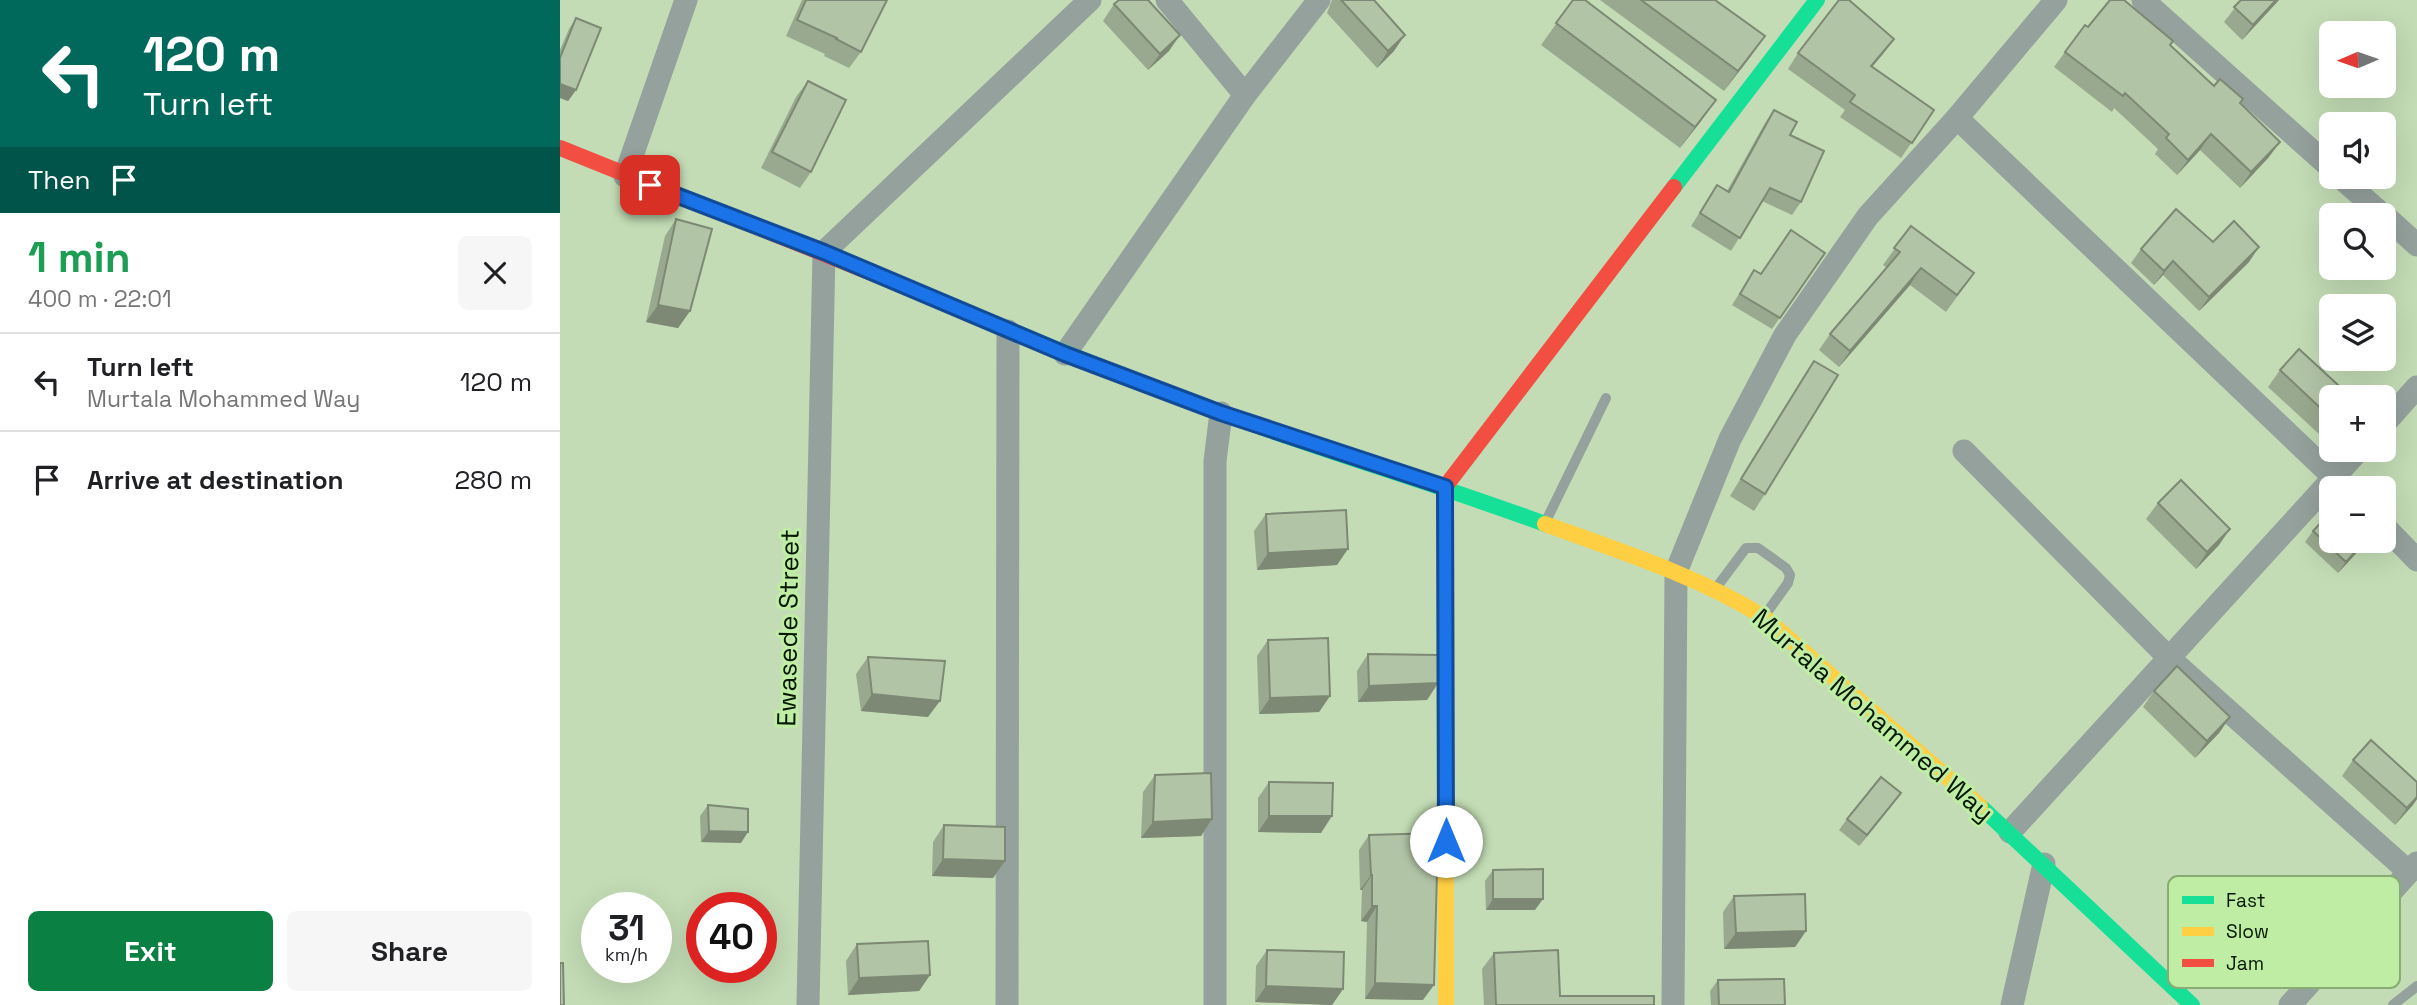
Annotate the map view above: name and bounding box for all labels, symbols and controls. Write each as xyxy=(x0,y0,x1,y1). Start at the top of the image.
north arrow xyxy=(2319,21,2396,98)
map controls xyxy=(2319,21,2396,553)
text: 120 m xyxy=(143,23,280,85)
icon: left xyxy=(28,28,119,119)
text: Turn left xyxy=(143,84,273,124)
button: sound xyxy=(2319,112,2396,189)
pin xyxy=(620,155,680,215)
icon: arrive xyxy=(105,161,143,199)
text: Then xyxy=(28,163,91,197)
icon: arrive xyxy=(631,166,669,204)
button: search xyxy=(2319,203,2396,280)
text: 1 min xyxy=(28,231,131,284)
button: close xyxy=(458,236,532,310)
text: 400 m · 22:01 xyxy=(28,284,172,314)
button: layers xyxy=(2319,294,2396,371)
text: Turn left xyxy=(87,350,194,384)
icon: left xyxy=(28,363,66,401)
text: 120 m xyxy=(460,365,532,399)
text: Murtala Mohammed Way xyxy=(87,384,360,414)
button: + xyxy=(2319,385,2396,462)
icon: arrive xyxy=(28,461,66,499)
text: Arrive at destination xyxy=(87,463,344,497)
text: 280 m xyxy=(454,463,532,497)
button: − xyxy=(2319,476,2396,553)
street label: Ewasede Street xyxy=(769,529,807,727)
street label: Murtala Mohammed Way xyxy=(1745,601,2001,829)
position arrow xyxy=(1409,804,1483,878)
legend xyxy=(2168,876,2400,988)
text: Fast xyxy=(2226,888,2266,913)
speed limit sign: 40 xyxy=(686,892,777,983)
text: 31 xyxy=(608,906,645,950)
button: Exit xyxy=(28,911,273,991)
button: Share xyxy=(287,911,532,991)
text: Slow xyxy=(2226,919,2269,944)
text: km/h xyxy=(605,943,648,966)
text: Jam xyxy=(2226,951,2264,976)

